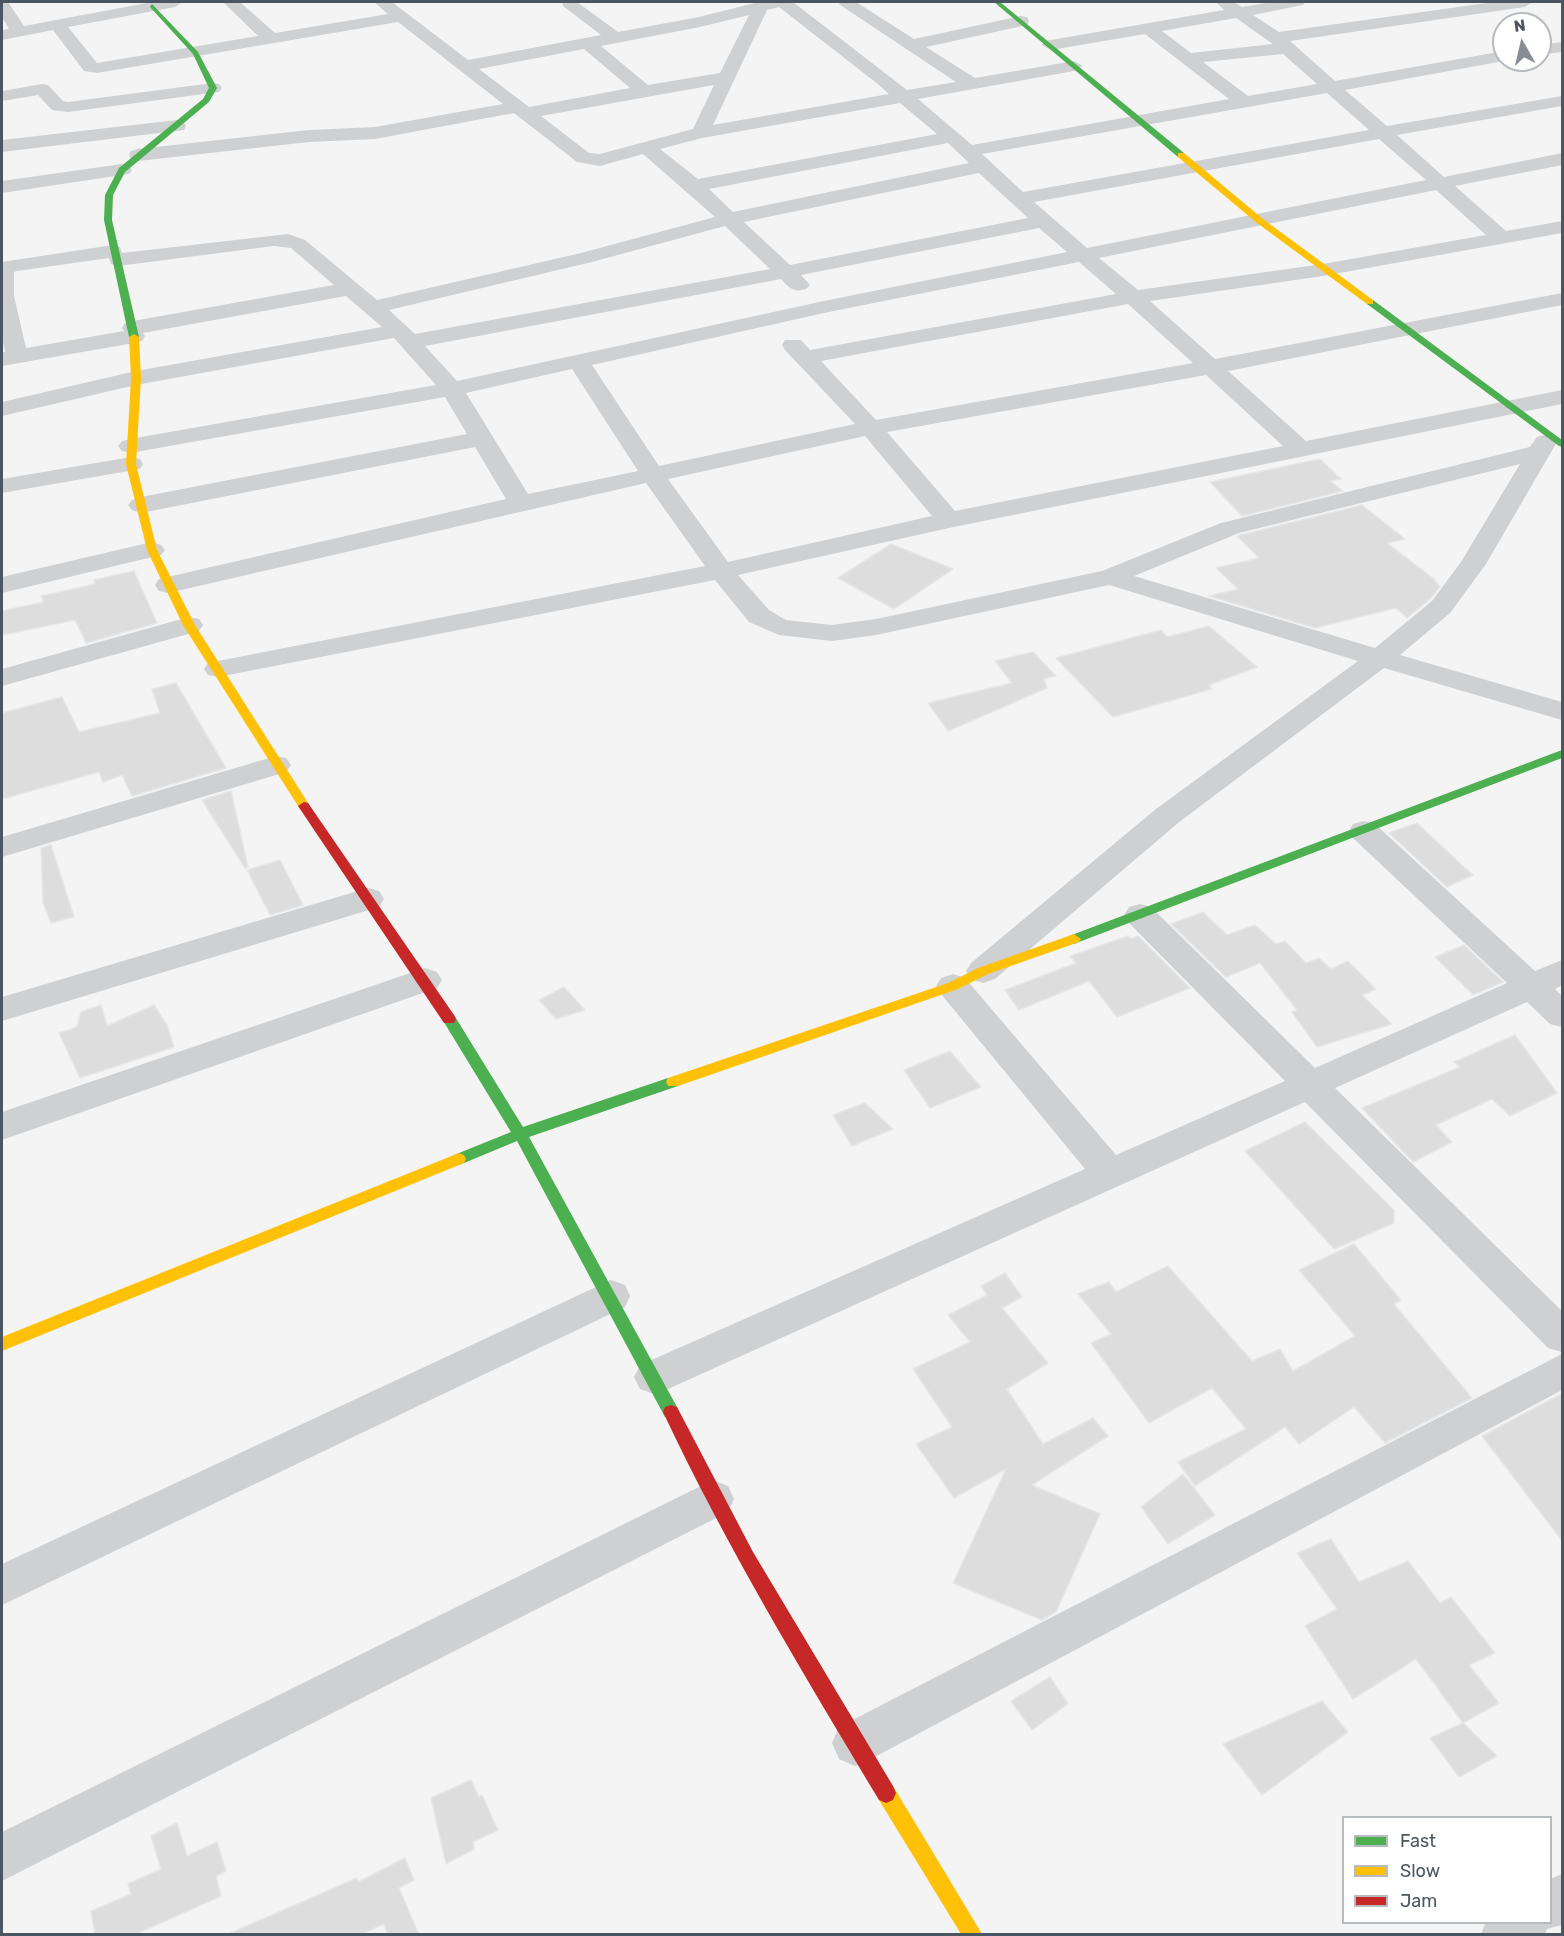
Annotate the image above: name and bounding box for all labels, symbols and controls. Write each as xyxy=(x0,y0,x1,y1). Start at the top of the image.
north arrow xyxy=(1492,12,1552,72)
text: N xyxy=(1513,15,1527,36)
legend xyxy=(1342,1816,1552,1924)
text: Fast xyxy=(1400,1830,1436,1852)
text: Slow xyxy=(1400,1860,1440,1882)
text: Jam xyxy=(1400,1890,1437,1912)

